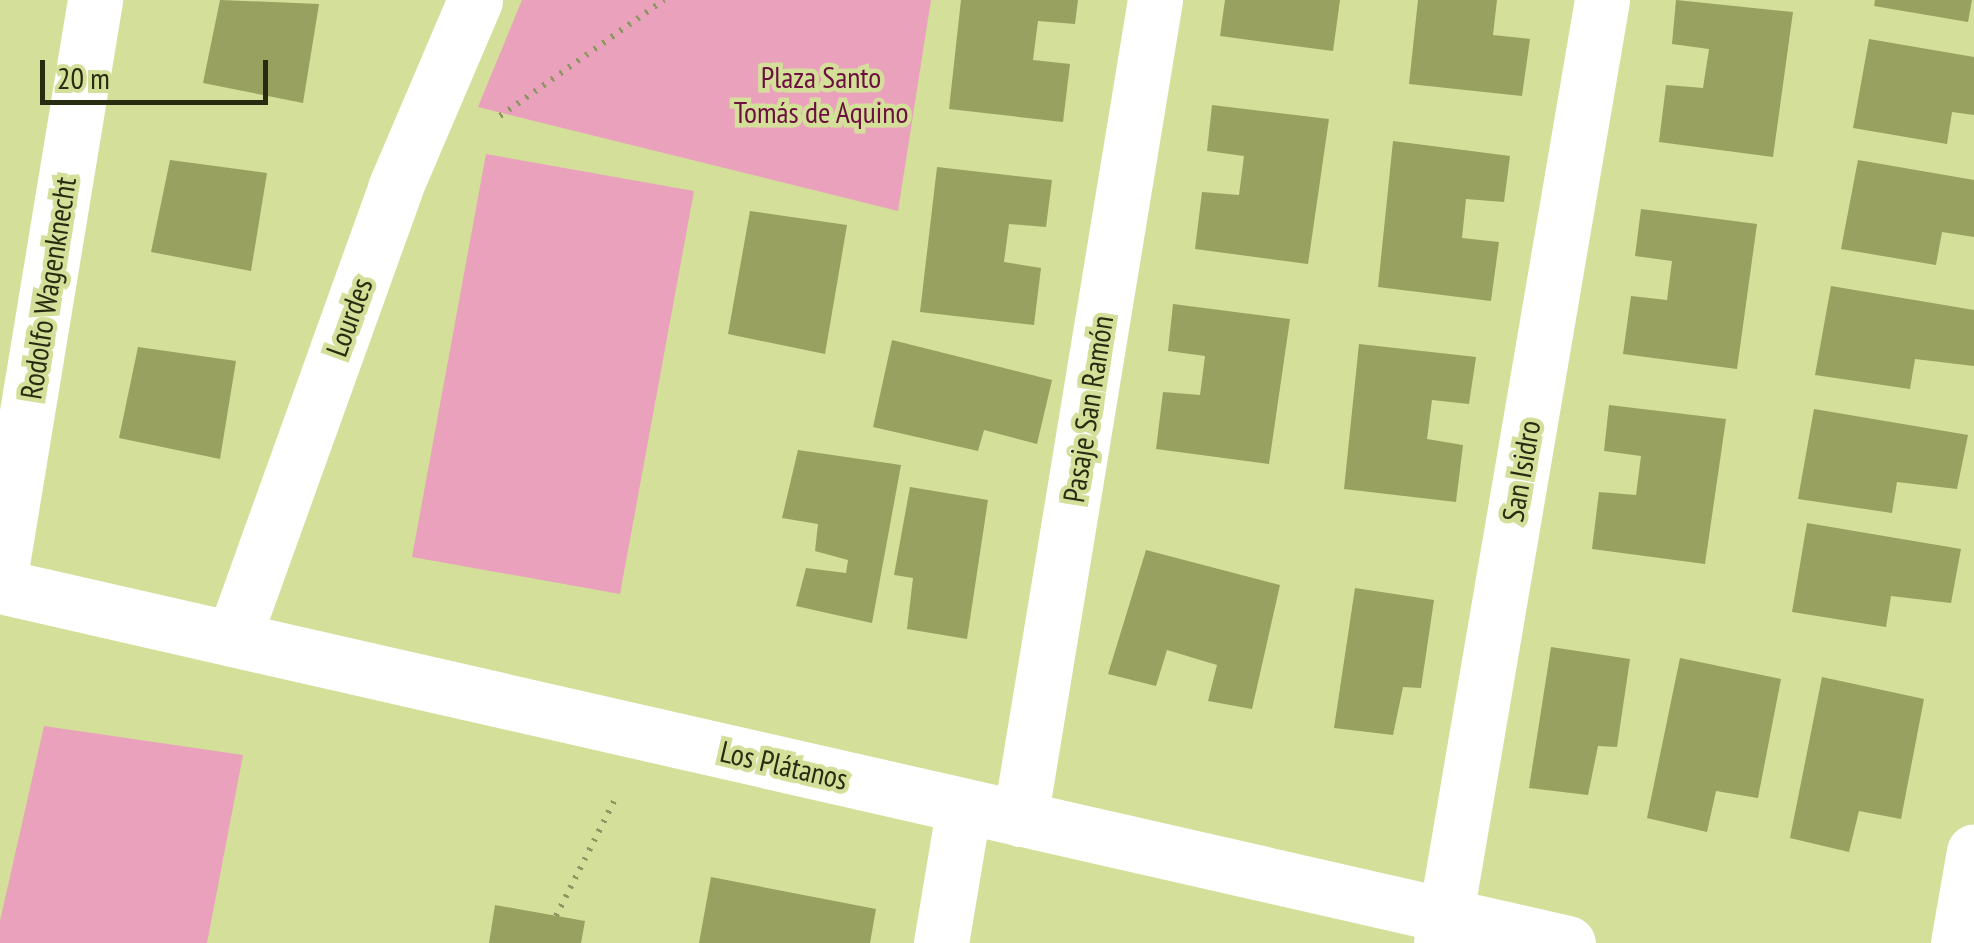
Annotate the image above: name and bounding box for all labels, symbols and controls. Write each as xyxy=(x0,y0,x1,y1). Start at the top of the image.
scale bar xyxy=(45,40,272,102)
text: 20 m xyxy=(57,58,110,97)
park label: Plaza Santo Tomás de Aquino xyxy=(733,59,909,130)
street label: Rodolfo Wagenknecht xyxy=(13,174,83,402)
street label: Lourdes xyxy=(318,273,380,361)
street label: Pasaje San Ramón xyxy=(1055,313,1121,505)
street label: San Isidro xyxy=(1494,418,1548,524)
street label: Los Plátanos xyxy=(717,733,851,797)

